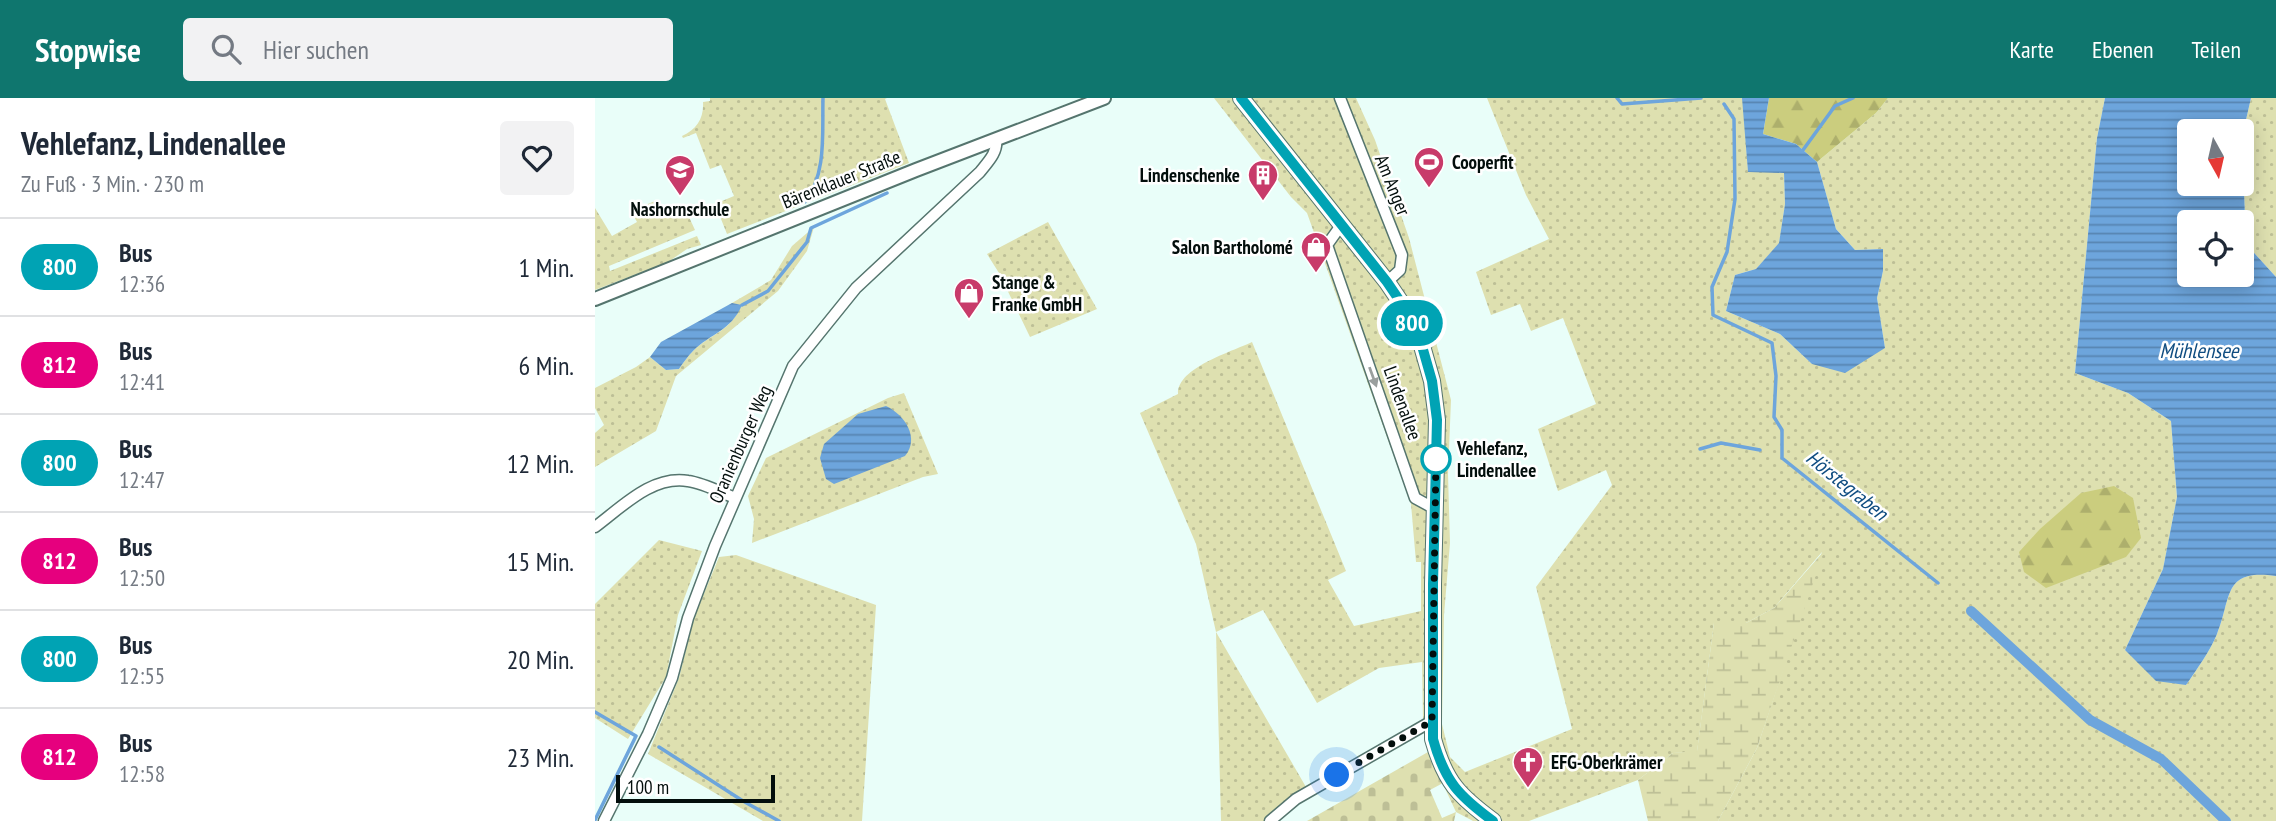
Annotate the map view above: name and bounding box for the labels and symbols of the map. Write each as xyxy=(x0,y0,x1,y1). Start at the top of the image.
north arrow xyxy=(2177,119,2254,196)
street label: Bärenklauer Straße xyxy=(778,144,904,214)
sports icon: Cooperfit xyxy=(1412,145,1446,189)
place label: Cooperfit xyxy=(1452,150,1514,174)
street label: Am Anger xyxy=(1370,151,1416,220)
school or university icon: Nashornschule xyxy=(663,153,697,197)
building icon: Lindenschenke xyxy=(1246,158,1280,202)
place label: Lindenschenke xyxy=(1140,163,1240,187)
place label: Nashornschule xyxy=(631,197,729,221)
shop icon: Salon Bartholomé xyxy=(1299,230,1333,274)
place label: Salon Bartholomé xyxy=(1172,235,1293,259)
place label: Stange & Franke GmbH xyxy=(992,270,1082,316)
shop icon: Stange & Franke GmbH xyxy=(952,276,986,320)
line badge: 800 xyxy=(1372,300,1452,346)
water label: Mühlensee xyxy=(2160,337,2240,364)
street label: Lindenallee xyxy=(1379,363,1427,443)
one-way arrow xyxy=(1368,367,1379,388)
street label: Oranienburger Weg xyxy=(703,381,777,507)
place label: Vehlefanz, Lindenallee xyxy=(1456,436,1536,482)
marker: Vehlefanz, Lindenallee xyxy=(1421,444,1451,474)
water label: Hörstegraben xyxy=(1801,444,1895,527)
church icon: EFG-Oberkrämer xyxy=(1511,745,1545,789)
place label: EFG-Oberkrämer xyxy=(1551,750,1663,774)
your location xyxy=(1319,757,1354,792)
scale bar xyxy=(616,772,775,804)

